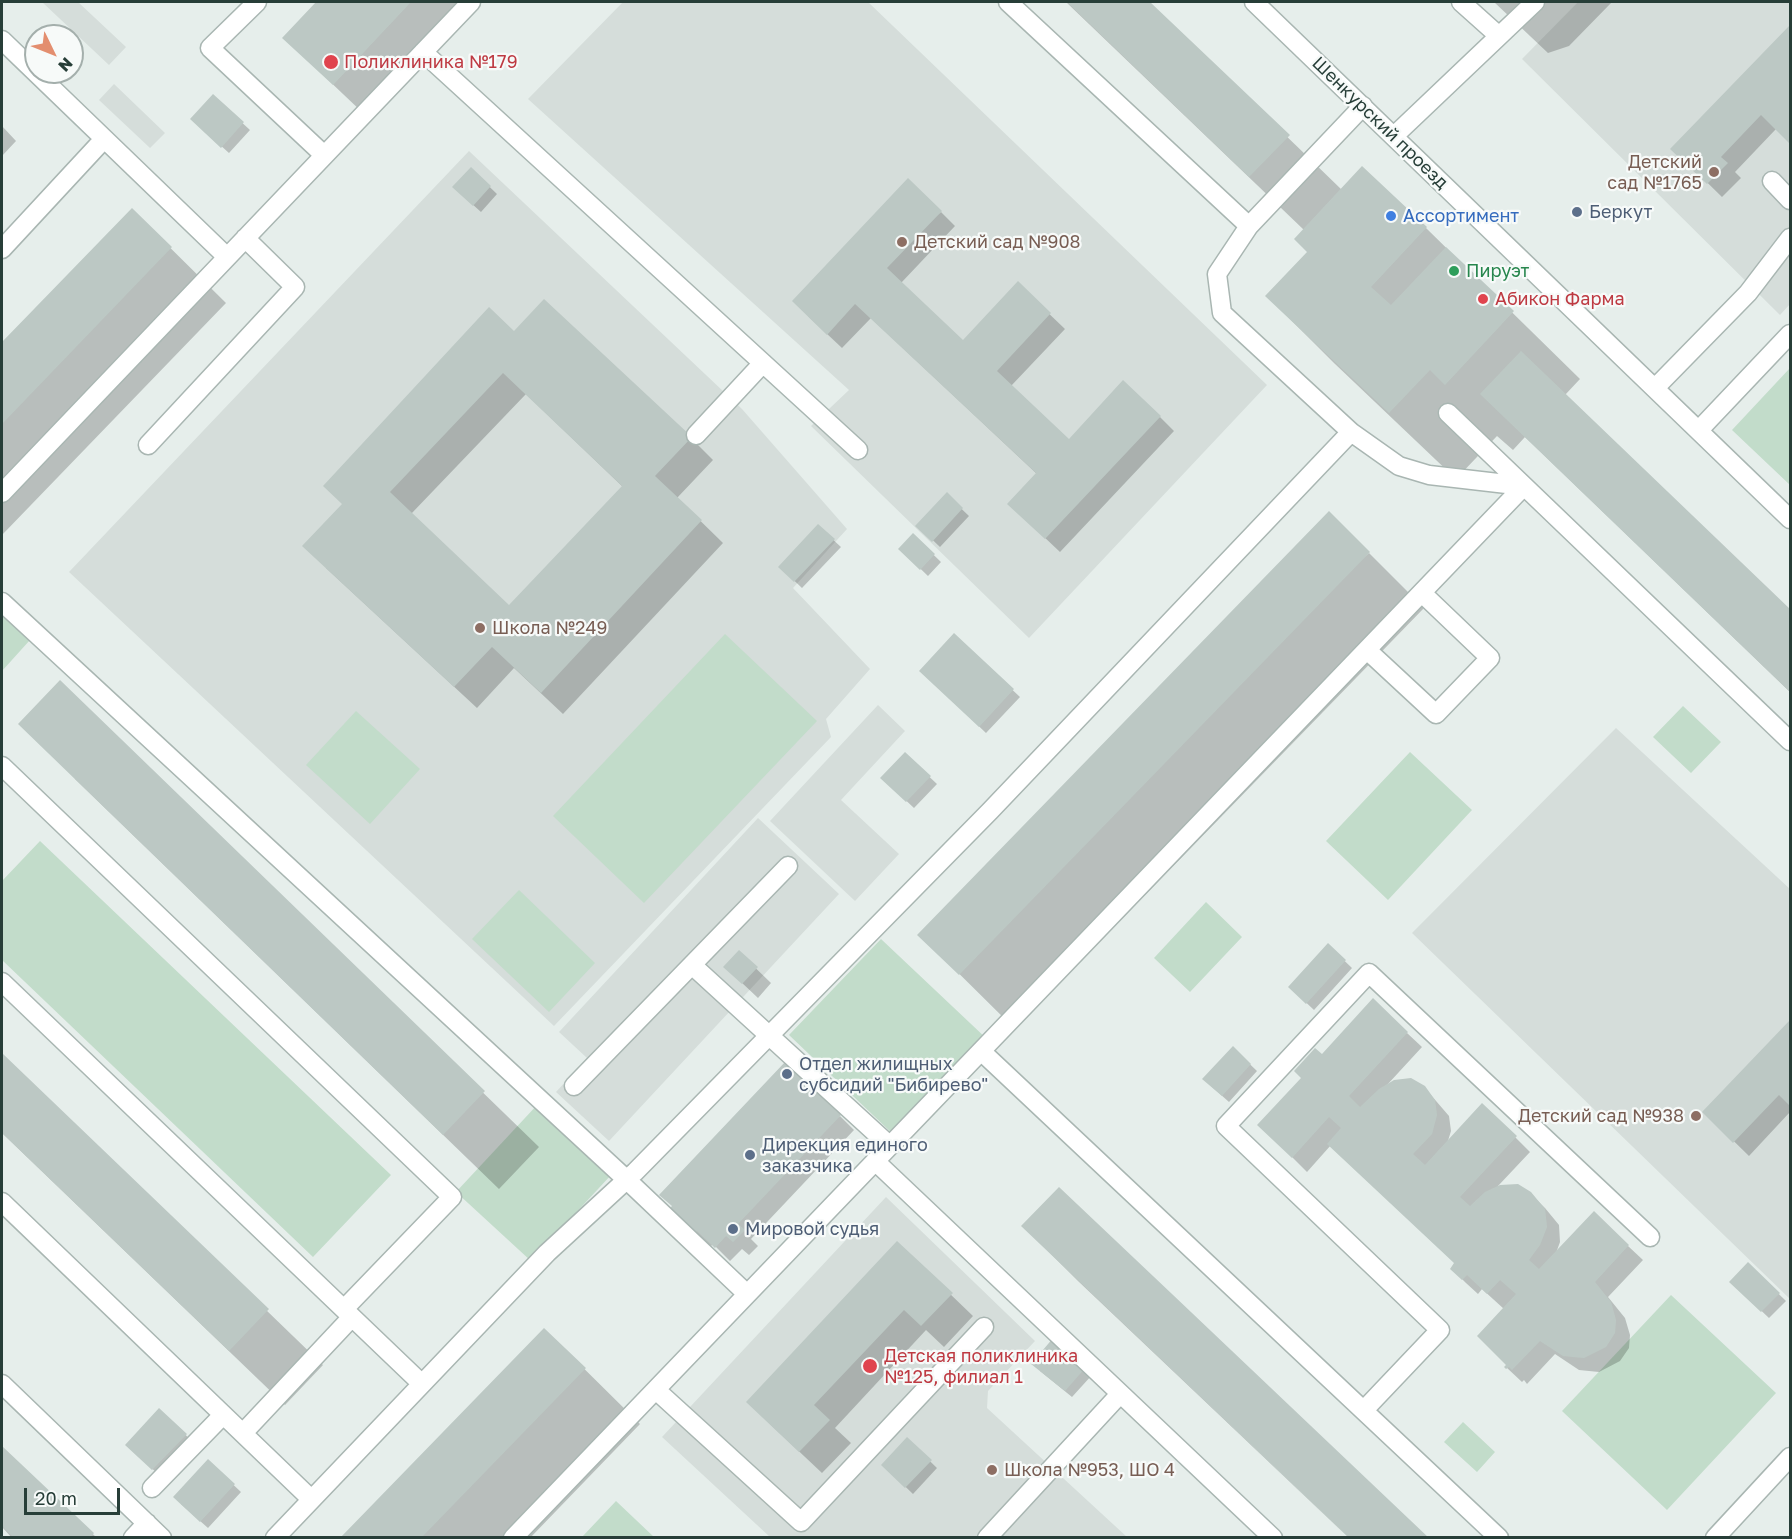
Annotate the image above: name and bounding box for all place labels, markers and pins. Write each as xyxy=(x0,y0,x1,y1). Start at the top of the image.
place label: Поликлиника №179 xyxy=(344,51,518,73)
marker: Поликлиника №179 xyxy=(322,53,340,71)
place label: Детский сад №1765 xyxy=(1607,151,1702,194)
marker: Детский сад №1765 xyxy=(1707,165,1721,179)
place label: Беркут xyxy=(1589,201,1652,223)
place label: Ассортимент xyxy=(1403,205,1519,227)
marker: Беркут xyxy=(1570,205,1584,219)
marker: Ассортимент xyxy=(1384,209,1398,223)
place label: Детский сад №908 xyxy=(914,231,1081,253)
marker: Детский сад №908 xyxy=(895,235,909,249)
place label: Пируэт xyxy=(1466,260,1529,282)
marker: Пируэт xyxy=(1447,264,1461,278)
place label: Абикон Фарма xyxy=(1495,288,1625,310)
marker: Абикон Фарма xyxy=(1476,292,1490,306)
place label: Школа №249 xyxy=(492,617,607,639)
marker: Школа №249 xyxy=(473,621,487,635)
place label: Отдел жилищных субсидий "Бибирево" xyxy=(799,1053,988,1096)
marker: Отдел жилищных субсидий "Бибирево" xyxy=(780,1067,794,1081)
place label: Детский сад №938 xyxy=(1518,1105,1684,1127)
marker: Детский сад №938 xyxy=(1689,1109,1703,1123)
place label: Дирекция единого заказчика xyxy=(762,1134,928,1176)
marker: Дирекция единого заказчика xyxy=(743,1148,757,1162)
place label: Мировой судья xyxy=(745,1218,879,1240)
marker: Мировой судья xyxy=(726,1222,740,1236)
place label: Детская поликлиника №125, филиал 1 xyxy=(884,1345,1078,1388)
marker: Детская поликлиника №125, филиал 1 xyxy=(861,1357,879,1375)
place label: Школа №953, ШО 4 xyxy=(1004,1459,1175,1481)
marker: Школа №953, ШО 4 xyxy=(985,1463,999,1477)

